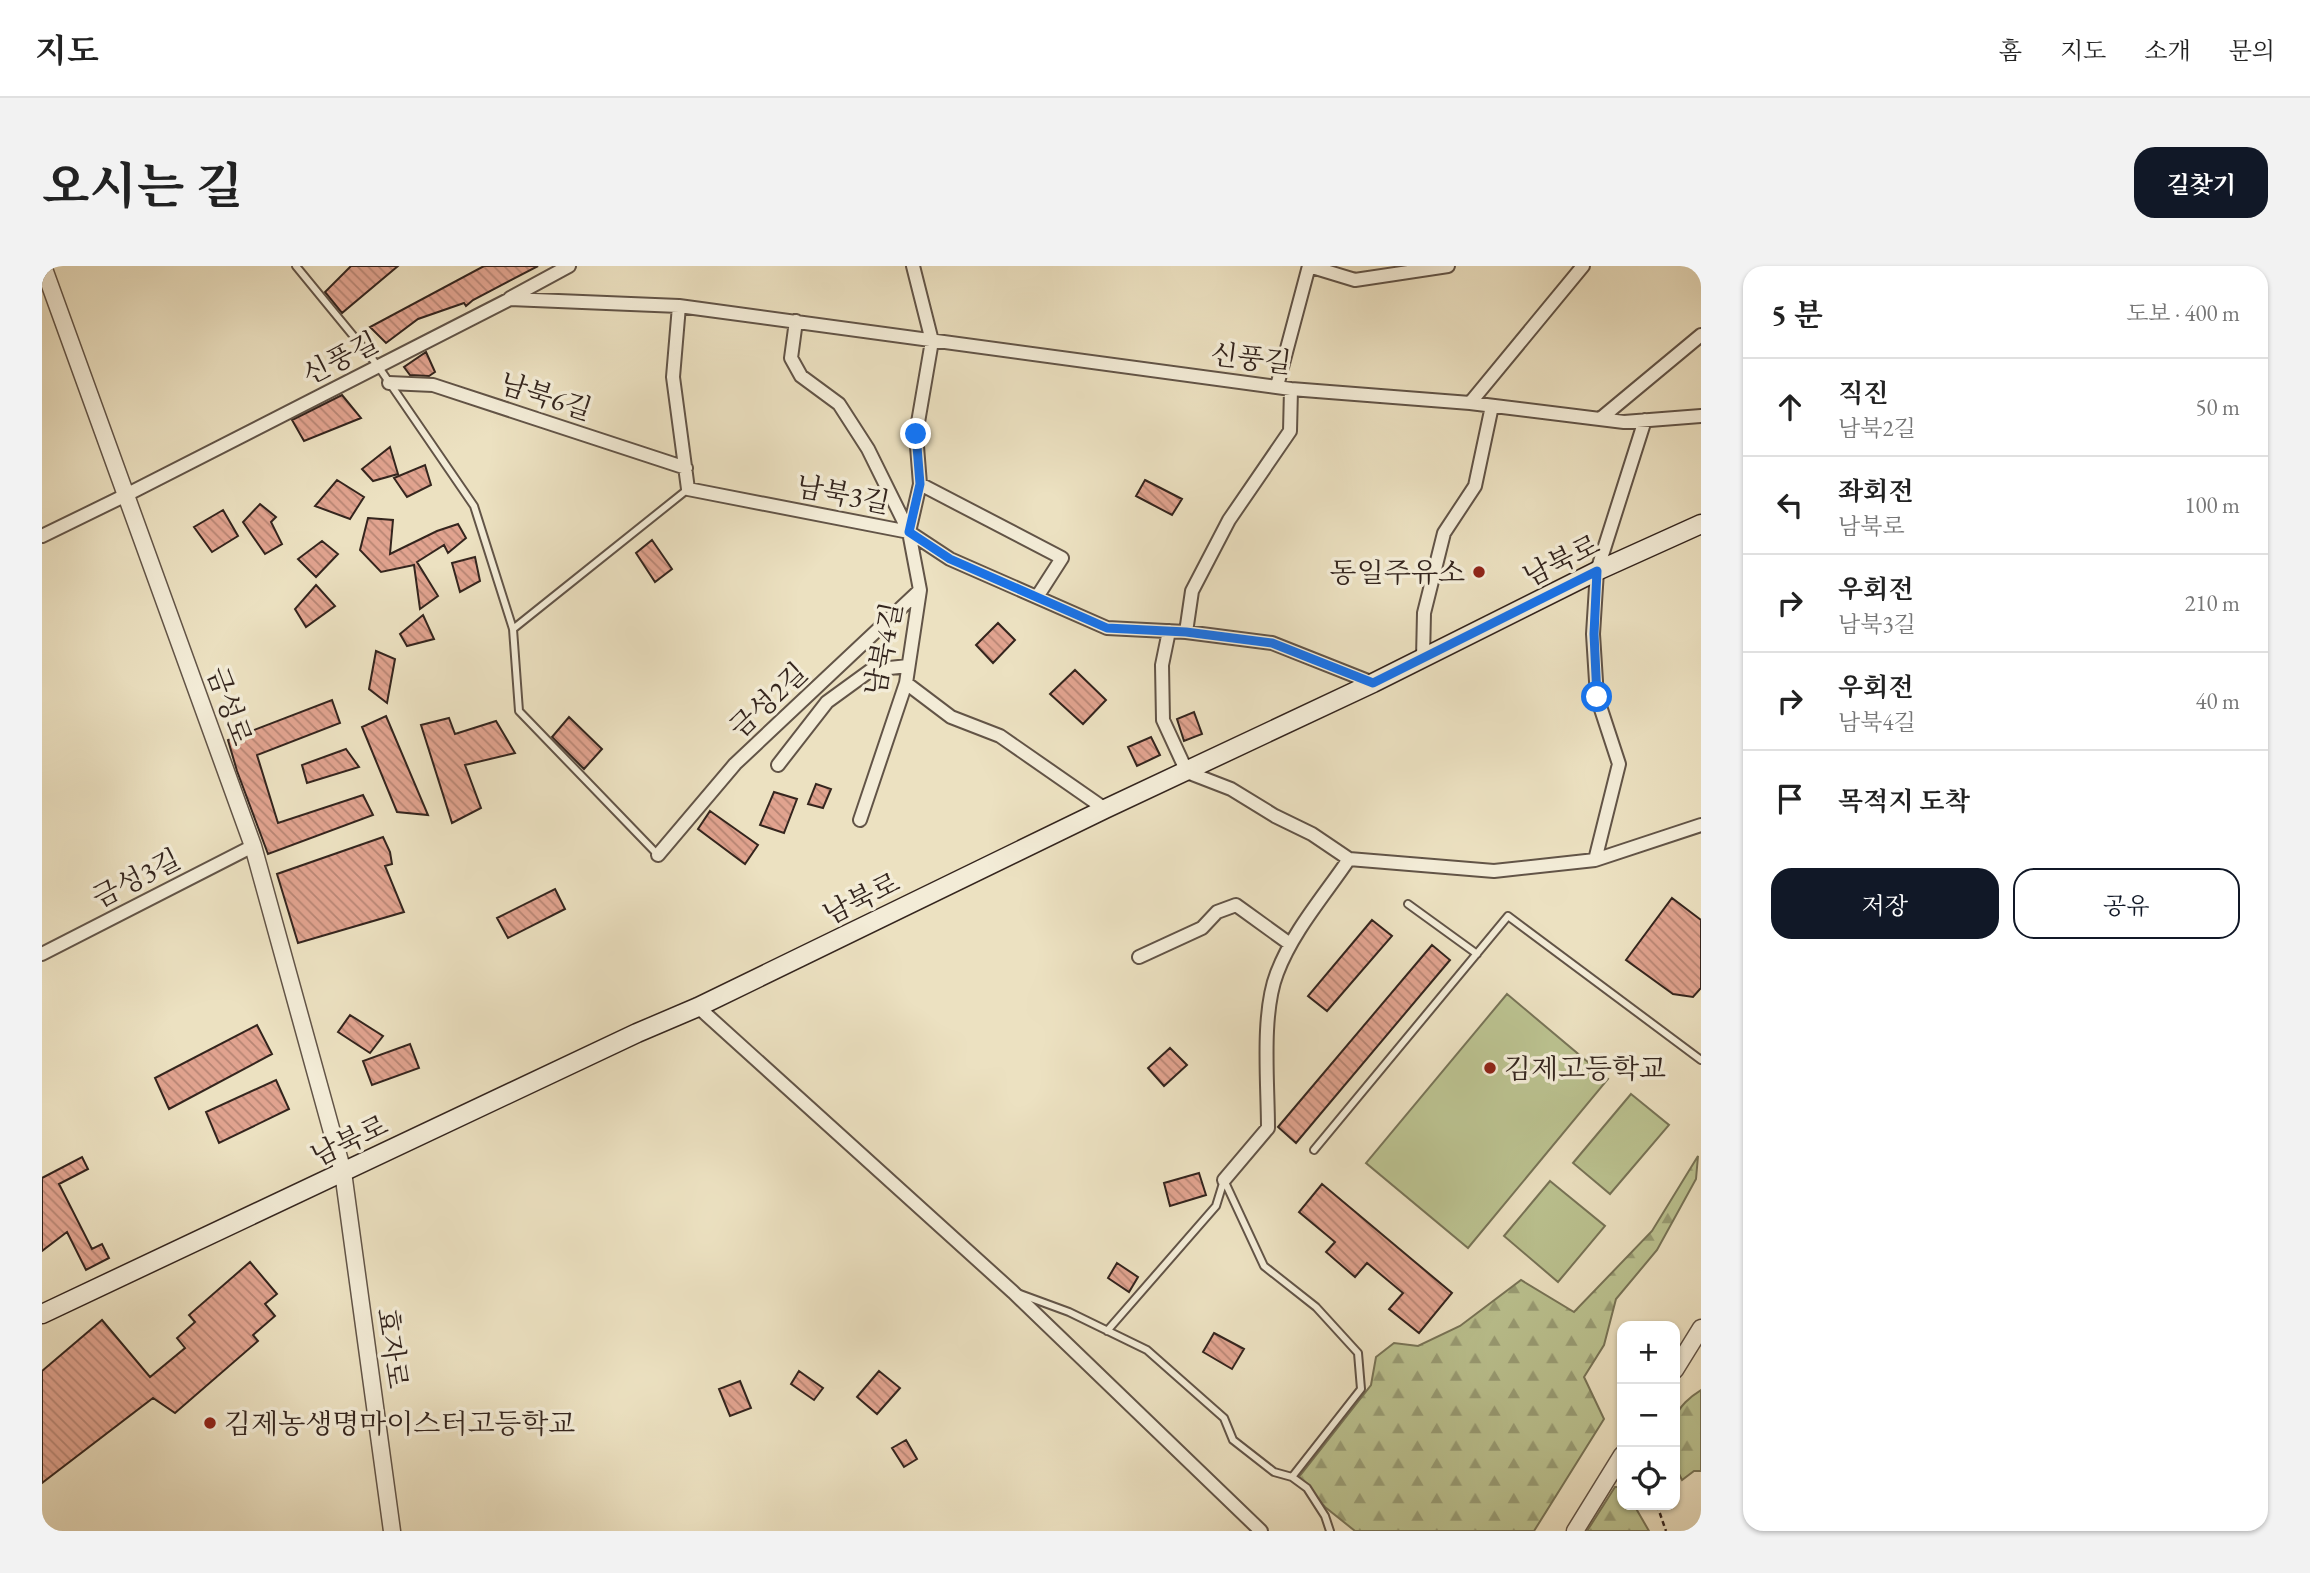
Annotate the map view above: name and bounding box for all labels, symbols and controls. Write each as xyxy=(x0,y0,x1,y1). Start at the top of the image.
text: 지도 xyxy=(35,29,99,72)
text: 홈 xyxy=(1999,35,2022,66)
text: 지도 xyxy=(2060,35,2106,66)
text: 소개 xyxy=(2144,35,2191,66)
text: 문의 xyxy=(2229,35,2275,66)
button: 길찾기 xyxy=(2134,147,2268,218)
text: 오시는 길 xyxy=(42,154,243,218)
text: 5 분 xyxy=(1771,295,1823,334)
text: 도보 · 400 m xyxy=(2126,298,2240,328)
street label: 신풍길 xyxy=(296,324,384,392)
street label: 신풍길 xyxy=(1209,335,1293,381)
street label: 남북6길 xyxy=(495,364,597,428)
text: 직진 xyxy=(1838,376,1888,410)
icon: ahead xyxy=(1771,388,1809,426)
text: 50 m xyxy=(2195,392,2240,422)
text: 남북2길 xyxy=(1838,413,1916,443)
route end xyxy=(900,418,931,449)
street label: 남북3길 xyxy=(793,467,893,521)
text: 좌회전 xyxy=(1838,474,1913,508)
icon: left xyxy=(1771,486,1809,524)
text: 100 m xyxy=(2184,490,2240,520)
text: 남북로 xyxy=(1838,511,1905,541)
street label: 남북로 xyxy=(1517,526,1605,594)
place label: 동일주유소 xyxy=(1330,554,1465,590)
marker: 동일주유소 xyxy=(1471,564,1487,580)
text: 우회전 xyxy=(1838,572,1913,606)
icon: right xyxy=(1771,584,1809,622)
text: 210 m xyxy=(2184,588,2240,618)
street label: 남북4길 xyxy=(856,599,910,699)
text: 남북3길 xyxy=(1838,609,1916,639)
street label: 금성2길 xyxy=(721,655,815,745)
street label: 금성로 xyxy=(199,662,261,750)
text: 우회전 xyxy=(1838,670,1913,704)
route start xyxy=(1581,681,1612,712)
icon: right xyxy=(1771,682,1809,720)
text: 40 m xyxy=(2195,686,2240,716)
text: 남북4길 xyxy=(1838,707,1916,737)
icon: arrive xyxy=(1771,780,1809,818)
text: 목적지 도착 xyxy=(1838,784,1970,818)
street label: 금성3길 xyxy=(86,840,186,916)
street label: 남북로 xyxy=(817,864,905,932)
button: 저장 xyxy=(1771,868,1999,939)
button: 공유 xyxy=(2013,868,2240,939)
place label: 김제고등학교 xyxy=(1504,1050,1666,1086)
marker: 김제고등학교 xyxy=(1482,1060,1498,1076)
street label: 남북로 xyxy=(305,1107,393,1173)
street label: 효자로 xyxy=(370,1305,416,1391)
map controls xyxy=(1617,1321,1680,1510)
button: + xyxy=(1617,1321,1680,1384)
button: − xyxy=(1617,1384,1680,1447)
place label: 김제농생명마이스터고등학교 xyxy=(224,1405,576,1441)
marker: 김제농생명마이스터고등학교 xyxy=(202,1415,218,1431)
button: locate xyxy=(1617,1447,1680,1510)

